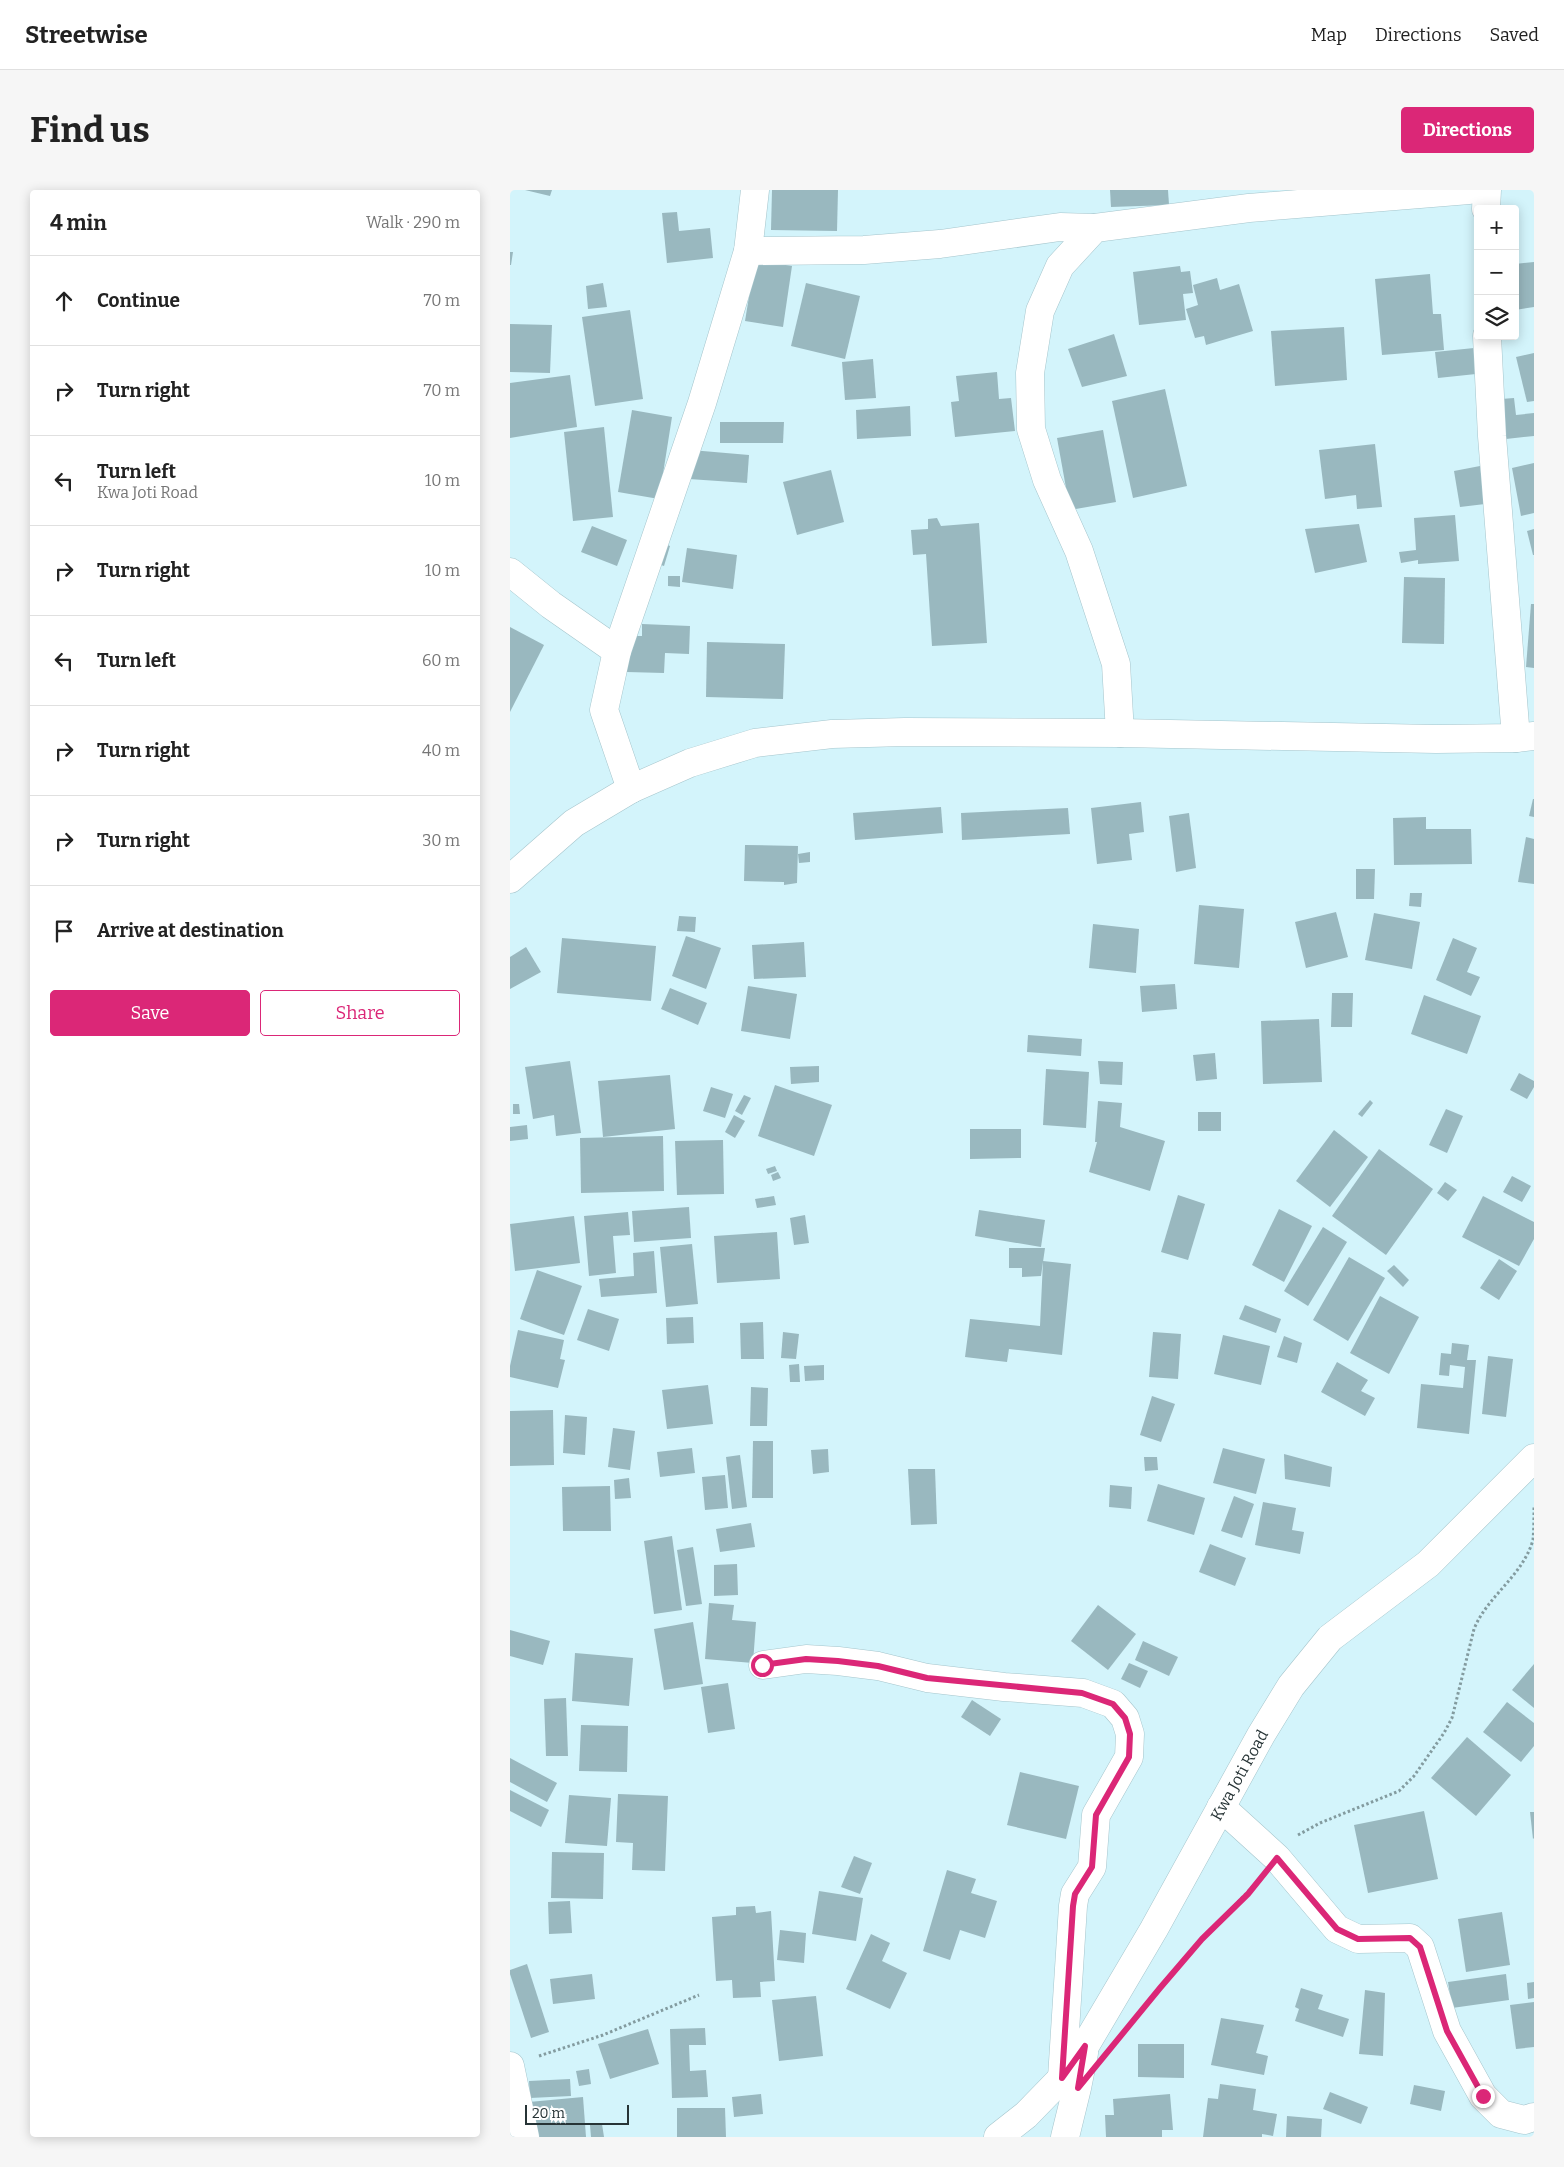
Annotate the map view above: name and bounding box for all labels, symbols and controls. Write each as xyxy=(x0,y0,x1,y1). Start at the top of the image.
text: Streetwise xyxy=(25,21,148,49)
text: Map xyxy=(1311,24,1347,46)
text: Directions xyxy=(1375,24,1462,46)
text: Saved xyxy=(1490,24,1539,46)
button: Directions xyxy=(1401,107,1534,153)
text: Find us xyxy=(30,109,150,151)
map controls xyxy=(1474,205,1519,340)
button: + xyxy=(1474,205,1519,250)
text: 4 min xyxy=(50,210,107,236)
text: Walk · 290 m xyxy=(366,213,460,232)
button: − xyxy=(1474,250,1519,295)
icon: ahead xyxy=(50,287,78,315)
text: Continue xyxy=(97,289,180,312)
text: 70 m xyxy=(424,291,460,310)
button: layers xyxy=(1474,295,1519,340)
icon: right xyxy=(50,377,78,405)
text: Turn right xyxy=(97,379,190,402)
text: 70 m xyxy=(424,381,460,400)
text: Turn left xyxy=(97,460,176,483)
icon: left xyxy=(50,467,78,495)
text: 10 m xyxy=(425,471,460,490)
text: Kwa Joti Road xyxy=(97,483,198,502)
icon: right xyxy=(50,557,78,585)
text: Turn right xyxy=(97,559,190,582)
text: 10 m xyxy=(425,561,460,580)
icon: left xyxy=(50,647,78,675)
text: Turn left xyxy=(97,649,176,672)
text: 60 m xyxy=(422,651,460,670)
icon: right xyxy=(50,737,78,765)
text: Turn right xyxy=(97,739,190,762)
text: 40 m xyxy=(422,741,460,760)
icon: right xyxy=(50,827,78,855)
text: Turn right xyxy=(97,829,190,852)
text: 30 m xyxy=(422,831,460,850)
icon: arrive xyxy=(50,917,78,945)
text: Arrive at destination xyxy=(97,919,284,942)
button: Save xyxy=(50,990,250,1036)
button: Share xyxy=(260,990,460,1036)
route start xyxy=(751,1654,774,1677)
street label: Kwa Joti Road xyxy=(1207,1726,1272,1824)
route end xyxy=(1472,2085,1495,2108)
scale bar xyxy=(525,2102,629,2125)
text: 20 m xyxy=(532,2105,565,2122)

